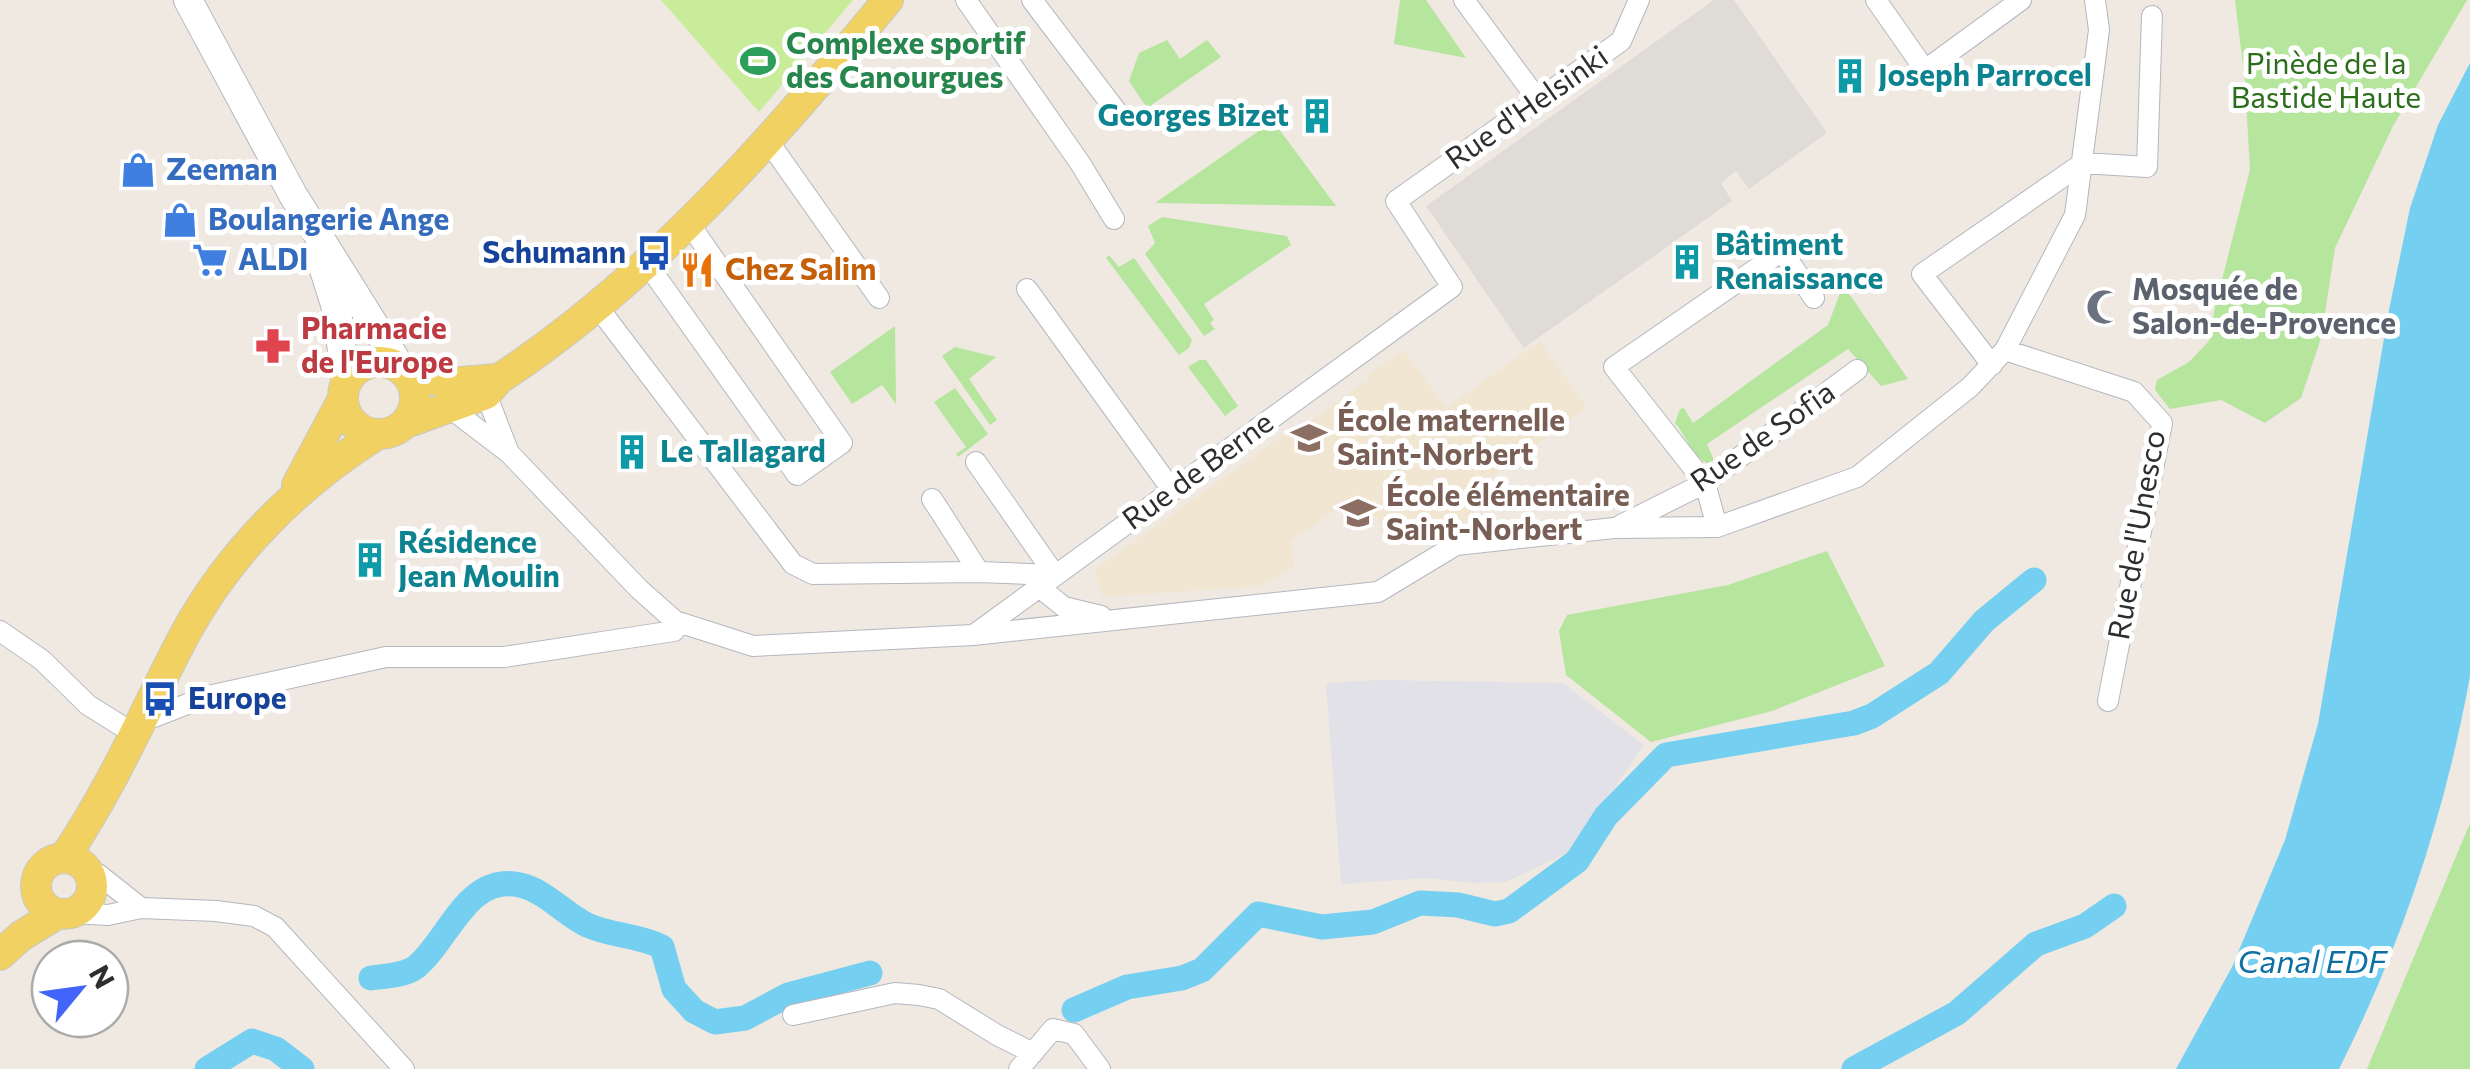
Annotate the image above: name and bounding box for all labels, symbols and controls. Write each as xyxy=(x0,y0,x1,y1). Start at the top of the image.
place label: Complexe sportif des Canourgues xyxy=(786,23,1026,94)
street label: Rue d'Helsinki xyxy=(1437,36,1614,176)
sports icon: Complexe sportif des Canourgues xyxy=(739,42,777,80)
park label: Pinède de la Bastide Haute xyxy=(2231,43,2421,114)
place label: Joseph Parrocel xyxy=(1878,55,2092,92)
building icon: Joseph Parrocel xyxy=(1831,57,1869,95)
place label: Georges Bizet xyxy=(1097,95,1289,132)
building icon: Georges Bizet xyxy=(1298,97,1336,135)
place label: Zeeman xyxy=(166,149,278,186)
shop icon: Zeeman xyxy=(119,151,157,189)
place label: Boulangerie Ange xyxy=(208,199,449,236)
shop icon: Boulangerie Ange xyxy=(161,201,199,239)
place label: Bâtiment Renaissance xyxy=(1715,224,1883,295)
place label: Schumann xyxy=(482,232,626,269)
bus stop icon: Schumann xyxy=(635,234,673,272)
place label: ALDI xyxy=(238,239,308,276)
supermarket icon: ALDI xyxy=(191,241,229,279)
building icon: Bâtiment Renaissance xyxy=(1668,243,1706,281)
place label: Chez Salim xyxy=(725,249,876,286)
restaurant icon: Chez Salim xyxy=(678,251,716,289)
place label: Mosquée de Salon-de-Provence xyxy=(2132,269,2396,340)
mosque icon: Mosquée de Salon-de-Provence xyxy=(2085,288,2123,326)
place label: Pharmacie de l'Europe xyxy=(301,308,453,379)
pharmacy icon: Pharmacie de l'Europe xyxy=(254,327,292,365)
street label: Rue de Sofia xyxy=(1682,372,1841,498)
place label: École maternelle Saint-Norbert xyxy=(1337,400,1565,471)
street label: Rue de Berne xyxy=(1114,402,1279,536)
school or university icon: École maternelle Saint-Norbert xyxy=(1290,419,1328,457)
street label: Rue de l'Unesco xyxy=(2098,427,2171,642)
place label: Le Tallagard xyxy=(660,431,826,468)
building icon: Le Tallagard xyxy=(613,433,651,471)
place label: École élémentaire Saint-Norbert xyxy=(1386,475,1630,546)
school or university icon: École élémentaire Saint-Norbert xyxy=(1339,494,1377,532)
place label: Résidence Jean Moulin xyxy=(398,522,560,593)
building icon: Résidence Jean Moulin xyxy=(351,541,389,579)
place label: Europe xyxy=(188,678,286,715)
bus stop icon: Europe xyxy=(141,680,179,718)
north arrow xyxy=(30,939,130,1039)
water label: Canal EDF xyxy=(2238,940,2388,980)
text: N xyxy=(83,959,123,994)

